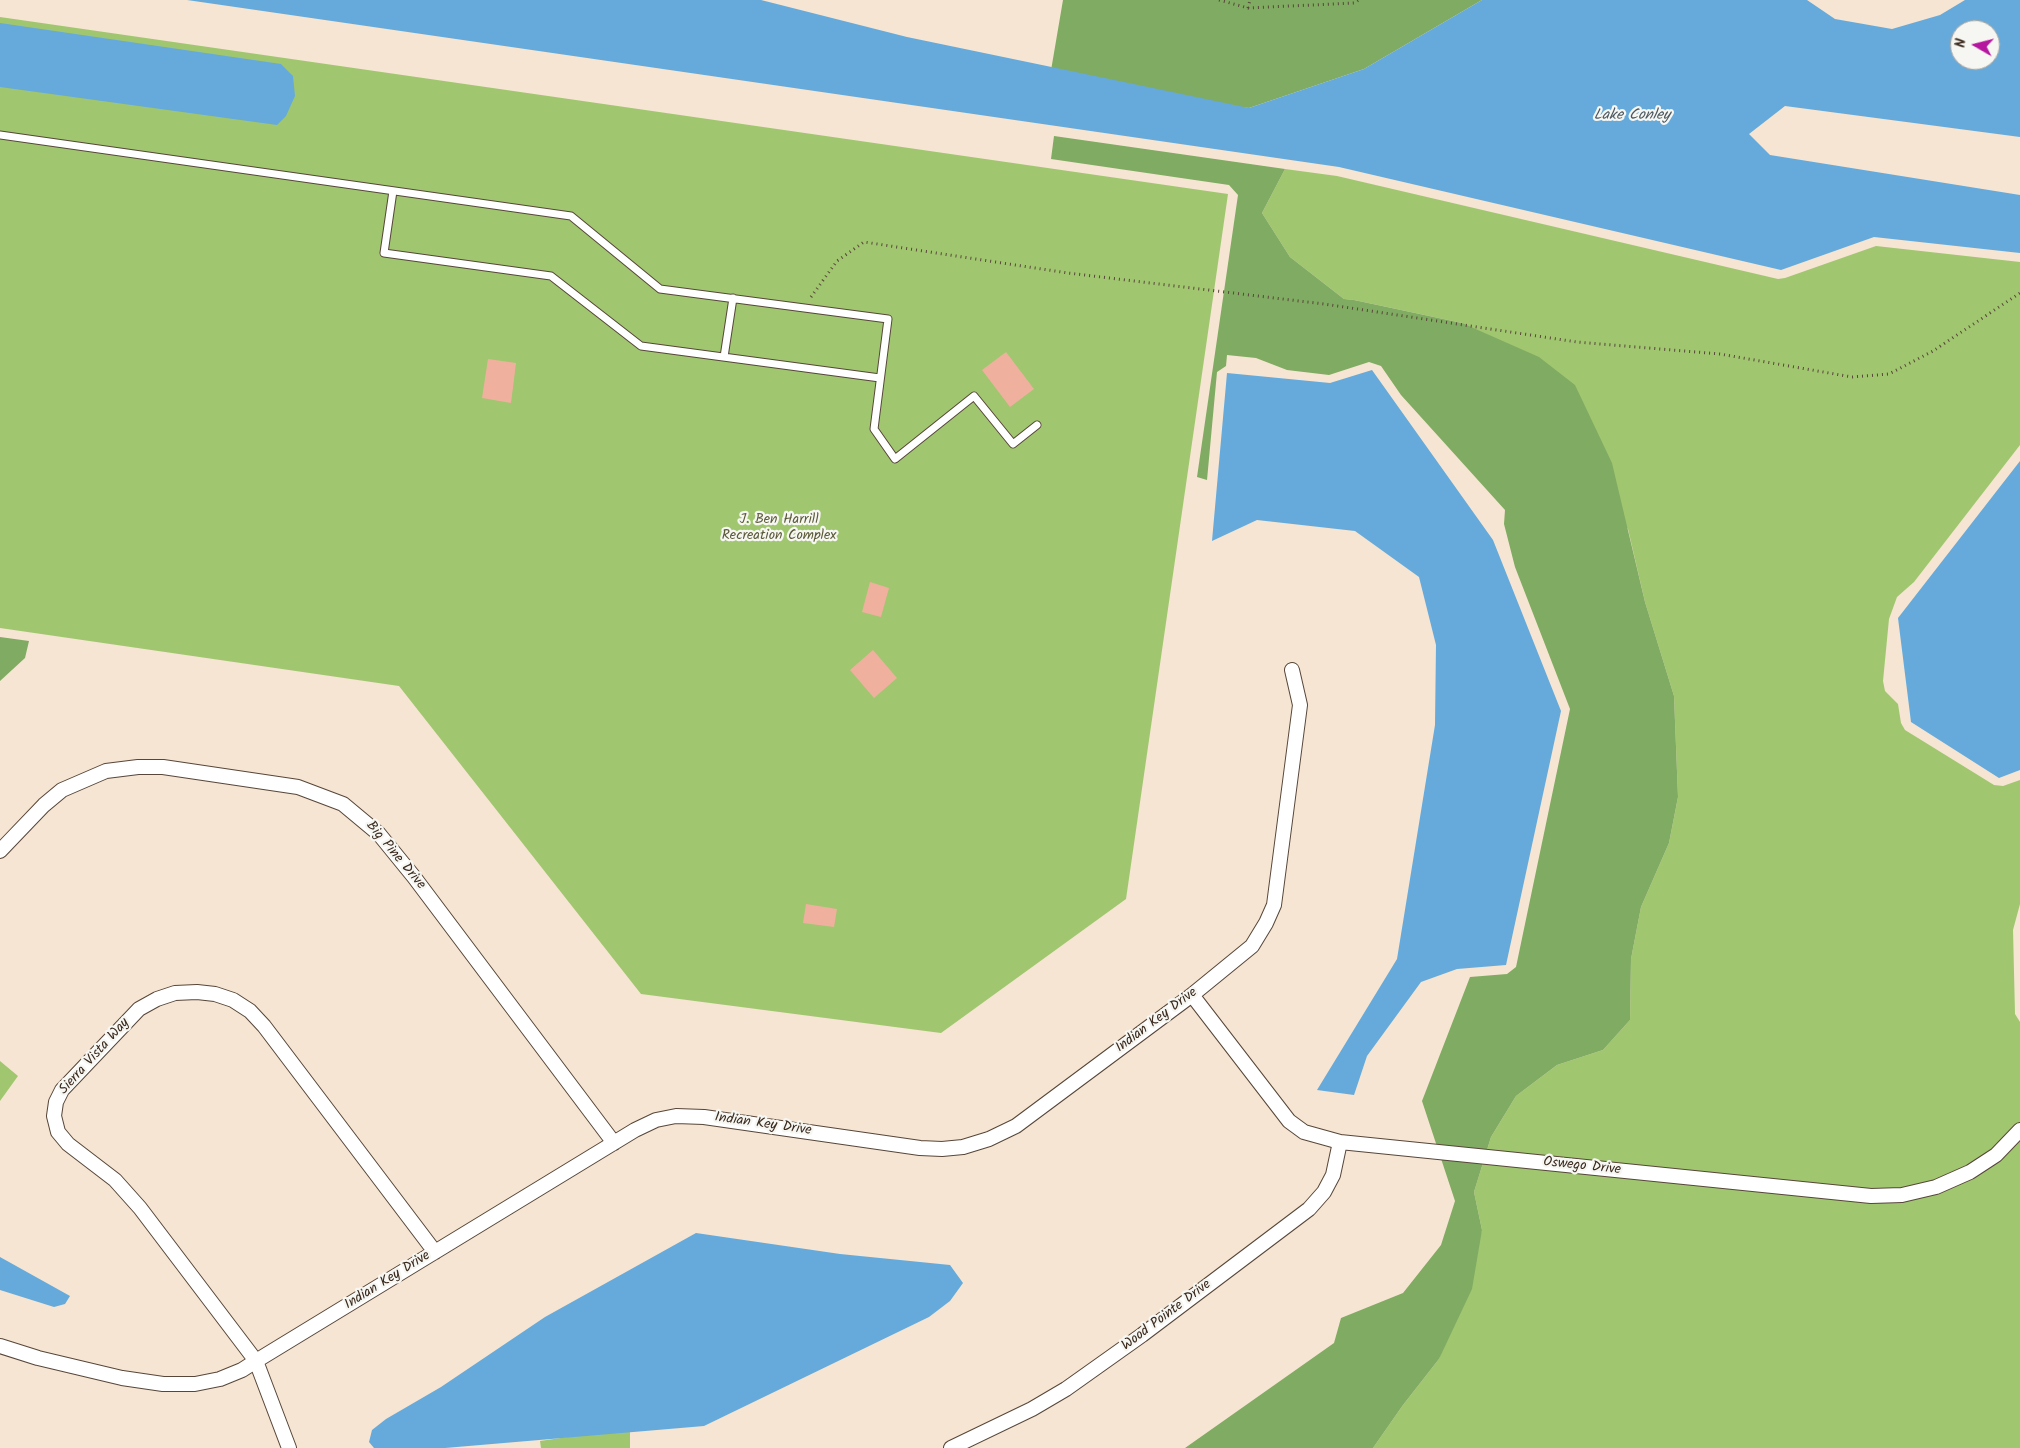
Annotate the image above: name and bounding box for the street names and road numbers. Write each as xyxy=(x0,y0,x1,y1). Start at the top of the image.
street label: Big Pine Drive xyxy=(362,818,428,894)
street label: Indian Key Drive xyxy=(1113,985,1201,1057)
street label: Sierra Vista Way xyxy=(56,1015,134,1099)
street label: Indian Key Drive xyxy=(713,1110,813,1140)
street label: Oswego Drive xyxy=(1542,1155,1622,1179)
street label: Indian Key Drive xyxy=(342,1248,434,1314)
street label: Wood Pointe Drive xyxy=(1119,1277,1215,1355)

